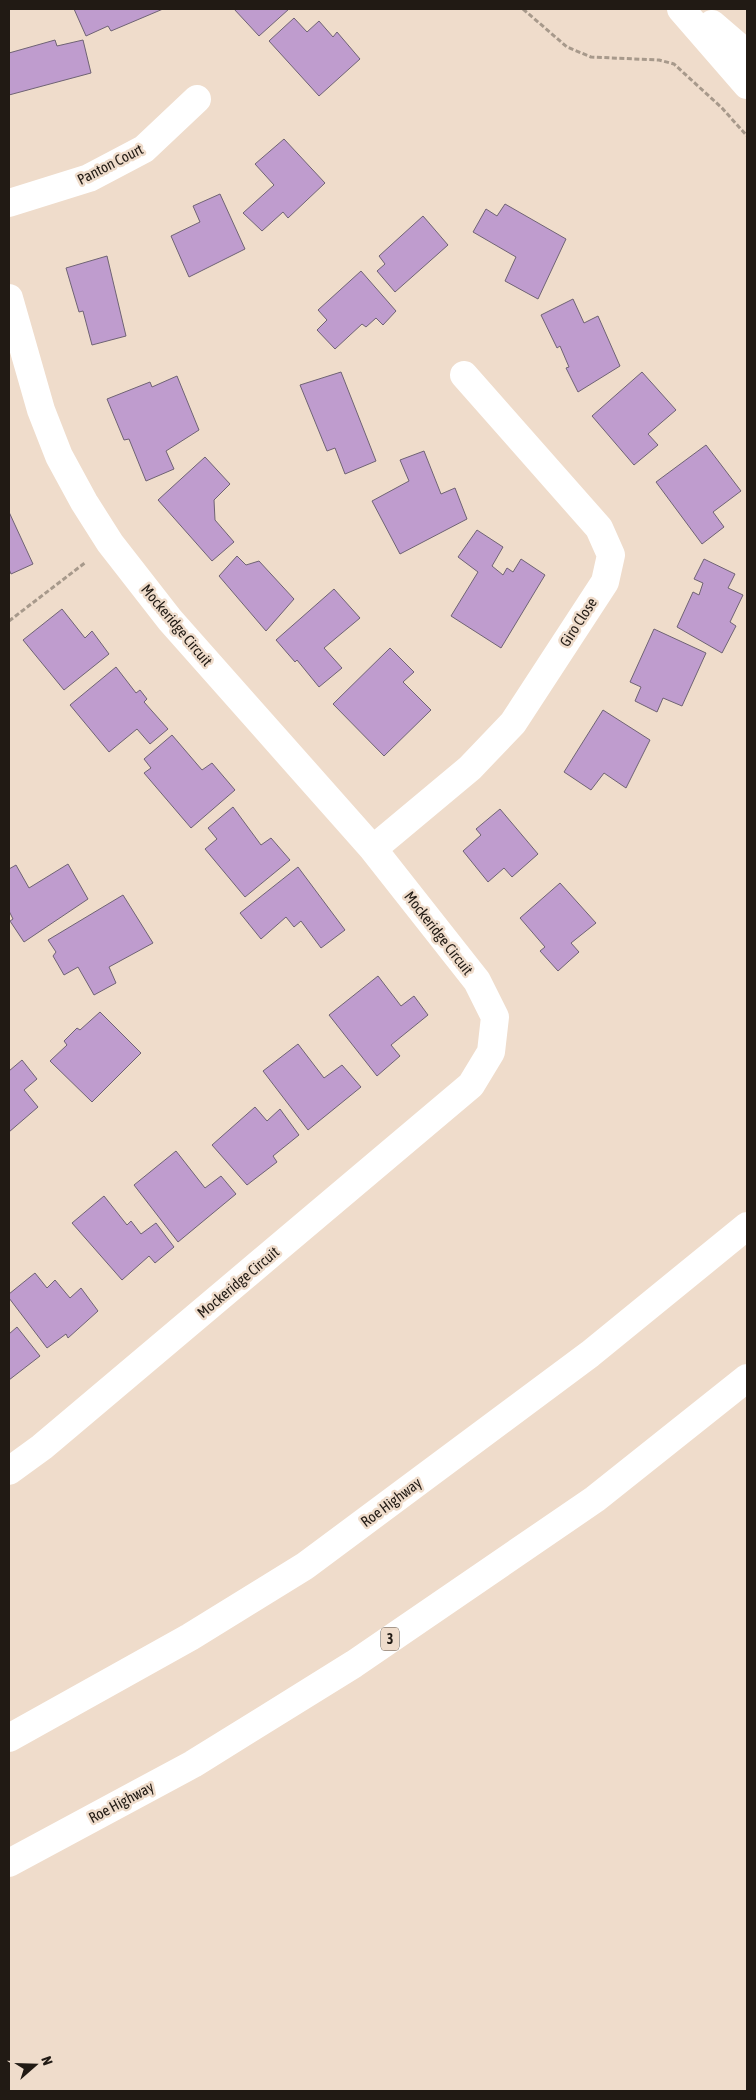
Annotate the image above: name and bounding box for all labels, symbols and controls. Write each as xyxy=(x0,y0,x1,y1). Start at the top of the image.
street label: Panton Court xyxy=(74,140,146,188)
street label: Mockeridge Circuit xyxy=(138,581,216,669)
street label: Giro Close xyxy=(556,594,600,650)
street label: Mockeridge Circuit xyxy=(401,888,477,978)
street label: Mockeridge Circuit xyxy=(194,1243,282,1321)
street label: Roe Highway xyxy=(357,1474,425,1530)
road number: 3 xyxy=(381,1628,399,1650)
street label: Roe Highway xyxy=(86,1778,156,1826)
north arrow xyxy=(10,2040,60,2090)
text: N xyxy=(38,2054,56,2067)

